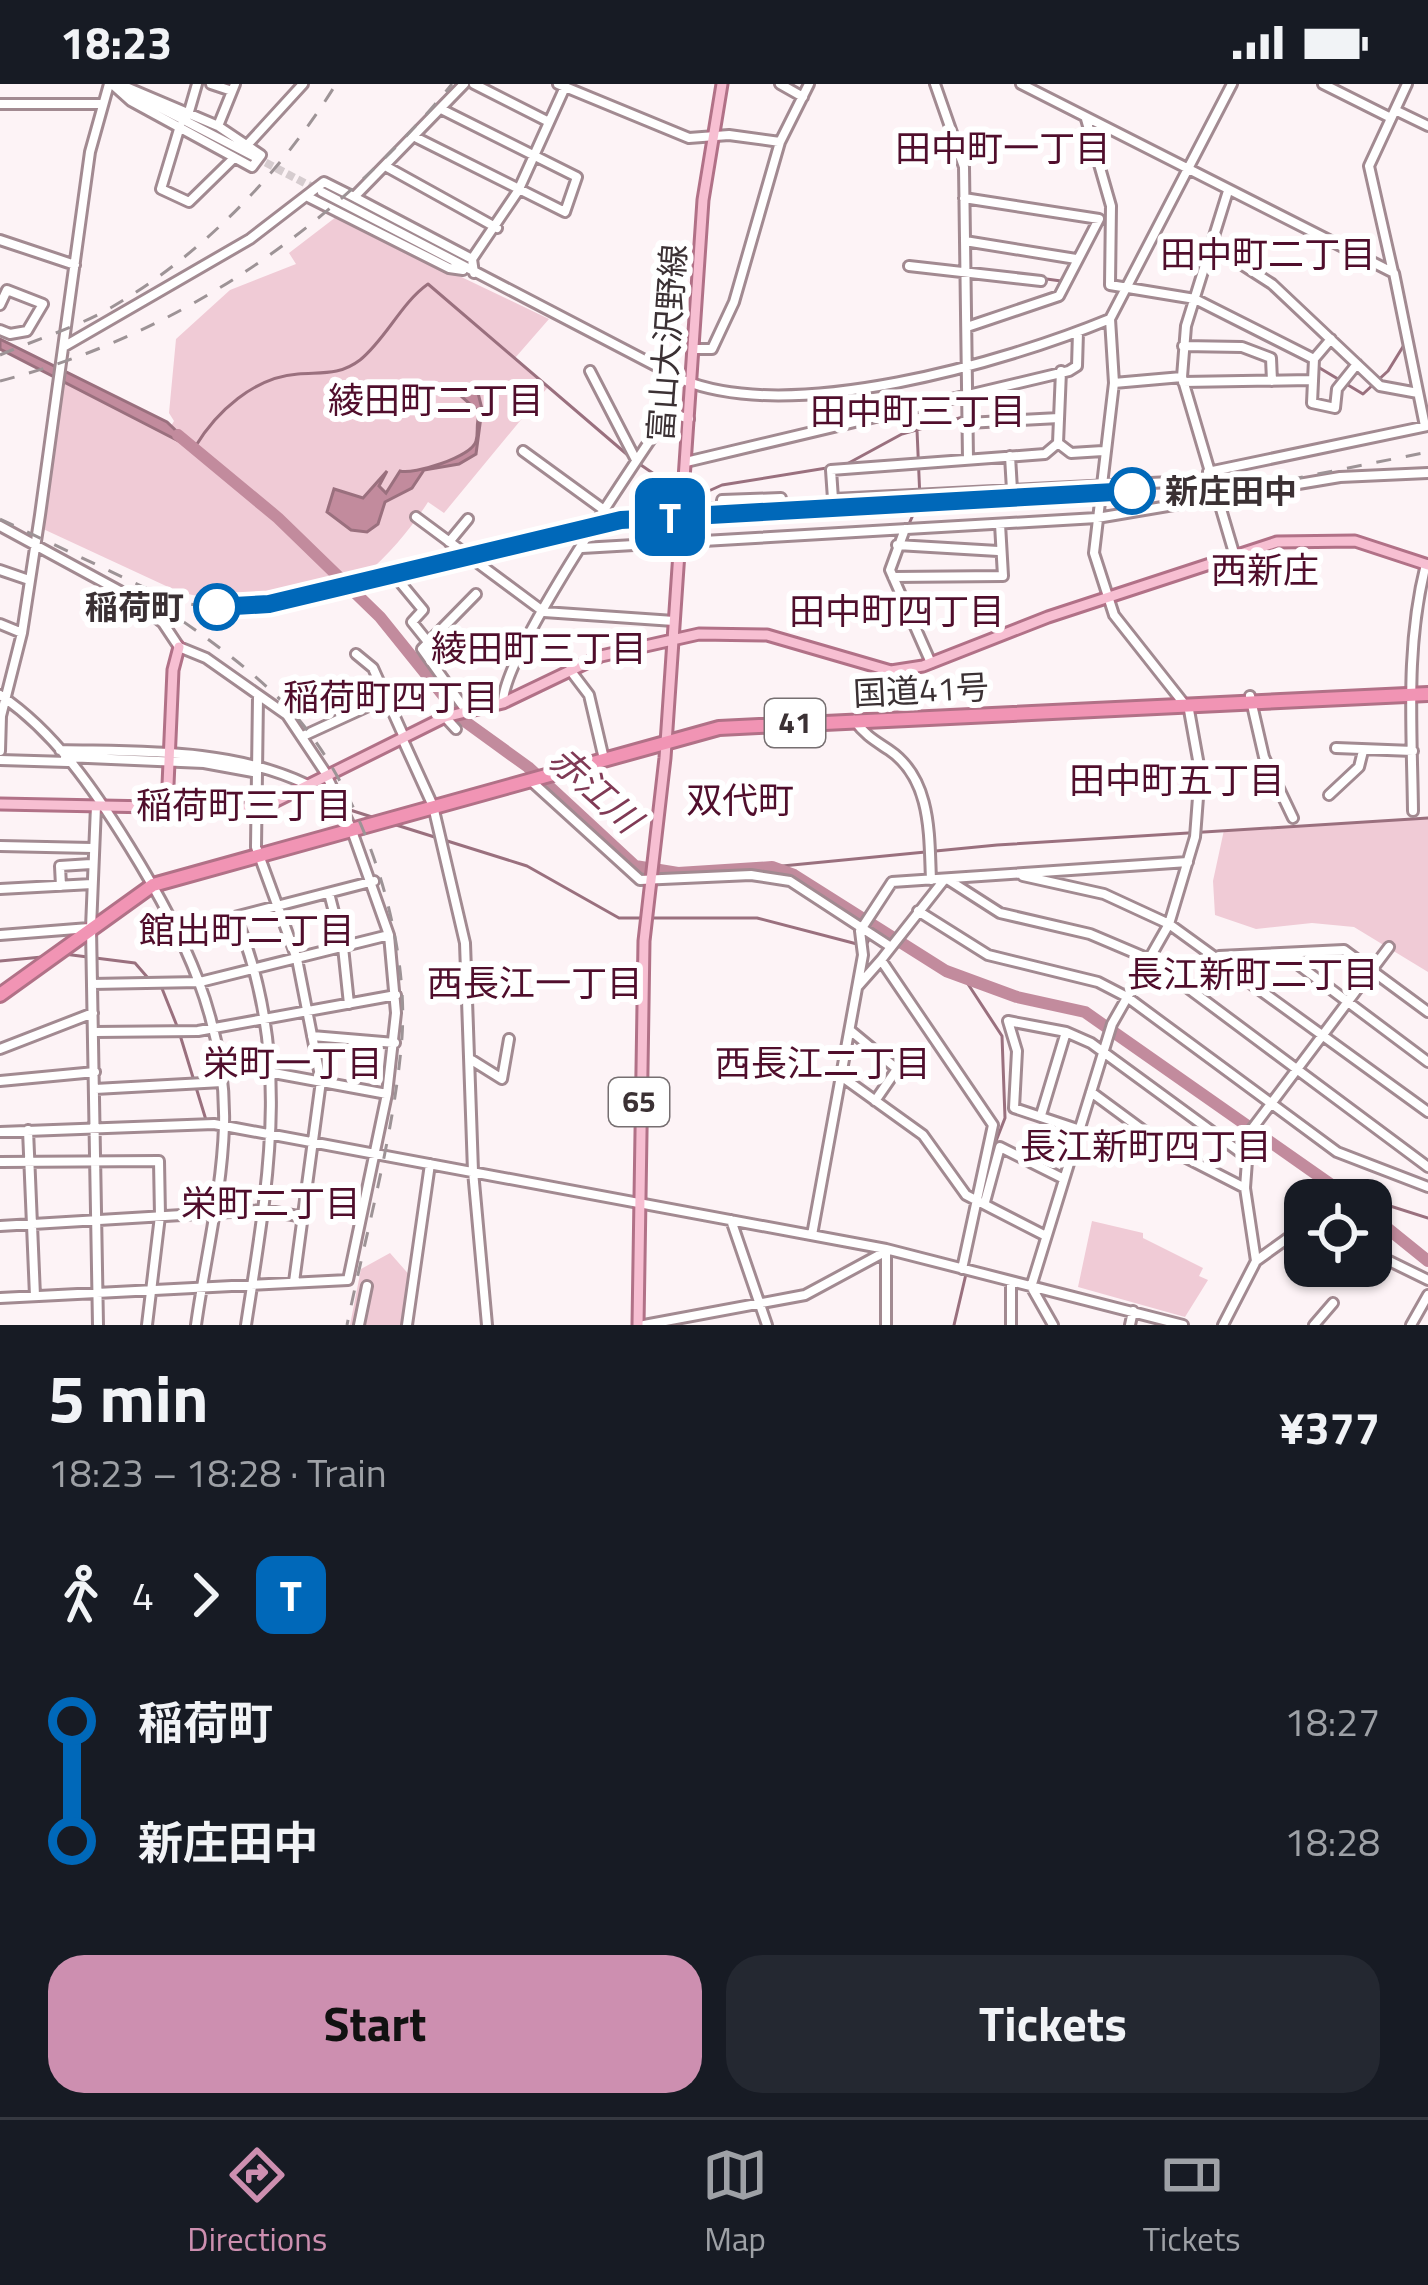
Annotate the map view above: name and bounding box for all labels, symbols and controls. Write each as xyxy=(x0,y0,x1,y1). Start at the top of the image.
text: 18:23 xyxy=(60,8,172,76)
district label: 田中町一丁目 xyxy=(895,120,1111,175)
district label: 田中町二丁目 xyxy=(1160,226,1376,281)
street label: 富山大沢野線 xyxy=(635,242,699,444)
district label: 綾田町二丁目 xyxy=(328,372,544,427)
district label: 田中町三丁目 xyxy=(810,383,1026,438)
place label: 新庄田中 xyxy=(1165,466,1297,516)
marker: 新庄田中 xyxy=(1110,469,1154,513)
line badge: T xyxy=(631,478,709,556)
text: T xyxy=(659,485,681,549)
district label: 西新庄 xyxy=(1211,542,1319,597)
place label: 稲荷町 xyxy=(85,582,184,632)
district label: 田中町四丁目 xyxy=(789,583,1005,638)
marker: 稲荷町 xyxy=(195,585,239,629)
district label: 綾田町三丁目 xyxy=(431,620,647,675)
street label: 国道41号 xyxy=(852,661,990,719)
district label: 稲荷町四丁目 xyxy=(283,669,499,724)
road number: 41 xyxy=(765,699,825,747)
water label: 赤江川 xyxy=(537,732,657,848)
district label: 田中町五丁目 xyxy=(1069,752,1285,807)
district label: 双代町 xyxy=(686,772,794,827)
district label: 稲荷町三丁目 xyxy=(136,777,352,832)
district label: 館出町二丁目 xyxy=(139,902,355,957)
district label: 長江新町二丁目 xyxy=(1127,946,1379,1001)
district label: 西長江一丁目 xyxy=(427,955,643,1010)
district label: 栄町一丁目 xyxy=(203,1035,383,1090)
district label: 西長江二丁目 xyxy=(715,1035,931,1090)
road number: 65 xyxy=(609,1078,669,1126)
district label: 長江新町四丁目 xyxy=(1020,1118,1272,1173)
district label: 栄町二丁目 xyxy=(181,1175,361,1230)
map controls xyxy=(1284,1179,1392,1287)
button: locate xyxy=(1284,1179,1392,1287)
text: 5 min xyxy=(48,1347,208,1448)
text: ¥377 xyxy=(1279,1393,1380,1461)
text: 18:23 – 18:28 · Train xyxy=(48,1443,387,1502)
icon: walk xyxy=(48,1562,114,1628)
icon: forward xyxy=(172,1562,238,1628)
text: T xyxy=(280,1563,302,1627)
text: 4 xyxy=(132,1566,154,1625)
text: 稲荷町 xyxy=(138,1688,273,1756)
text: 18:27 xyxy=(1284,1692,1380,1751)
text: 新庄田中 xyxy=(138,1808,318,1876)
text: 18:28 xyxy=(1284,1812,1380,1871)
button: Start xyxy=(48,1955,702,2093)
button: Tickets xyxy=(726,1955,1380,2093)
tab: Directions xyxy=(187,2142,327,2264)
tab: Map xyxy=(702,2142,768,2264)
tab: Tickets xyxy=(1143,2142,1241,2264)

